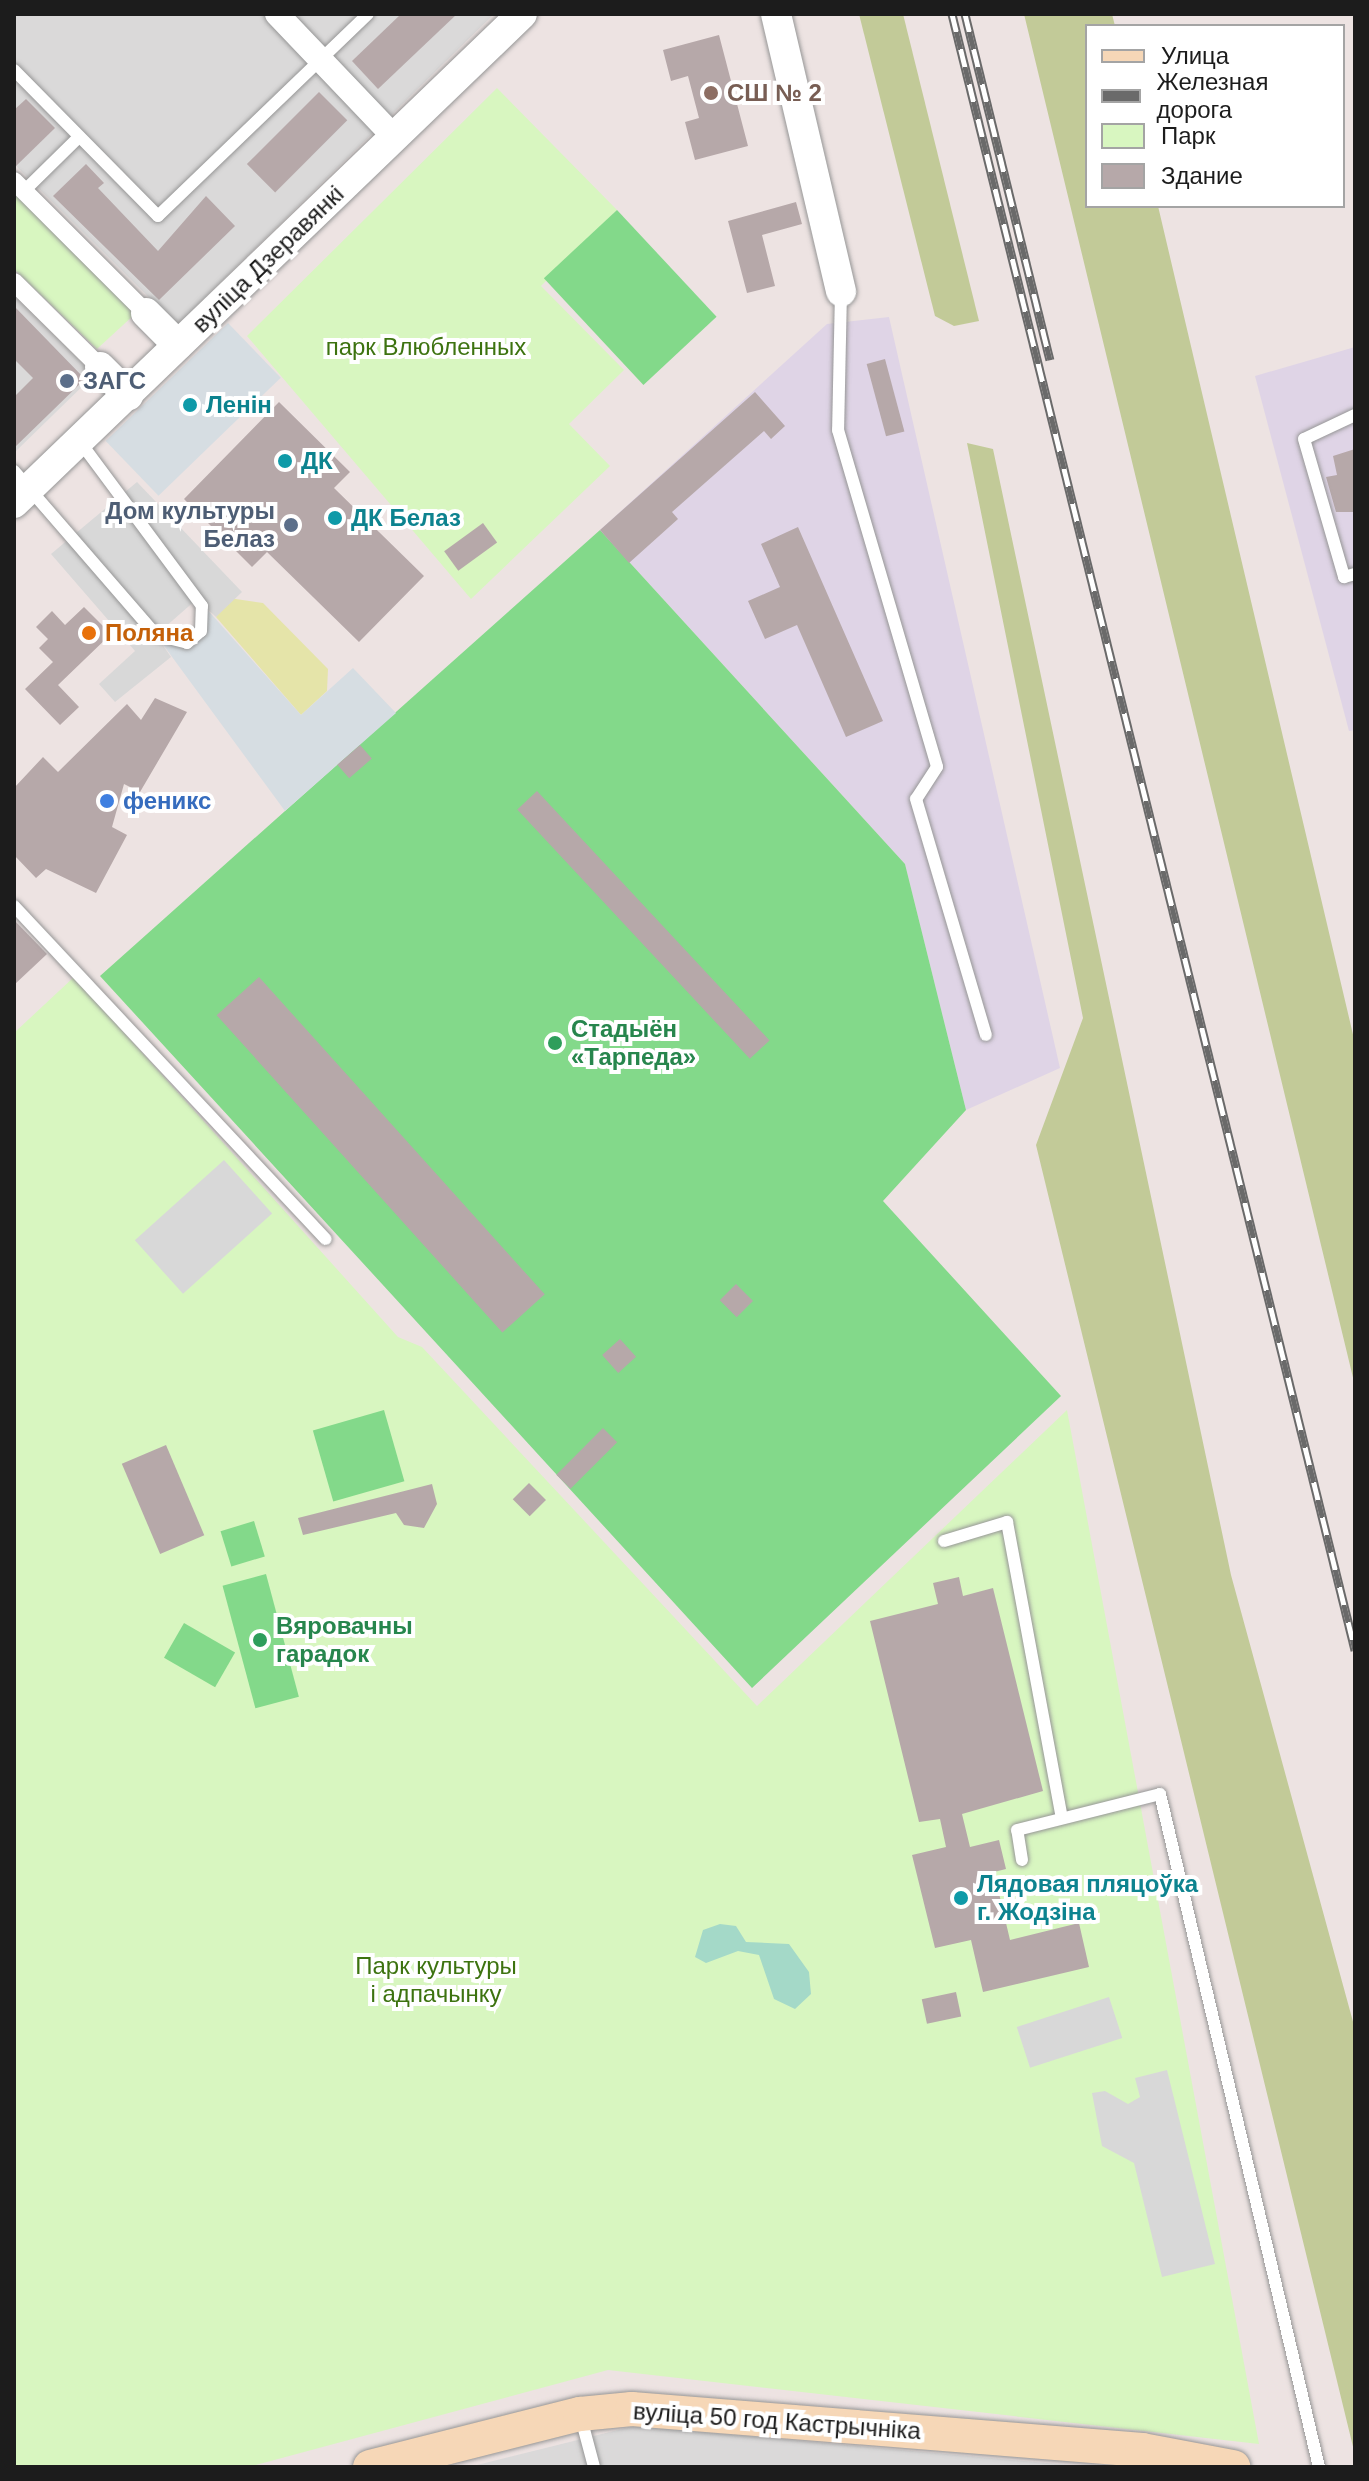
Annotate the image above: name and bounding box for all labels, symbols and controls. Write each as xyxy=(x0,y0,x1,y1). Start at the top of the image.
legend xyxy=(1085,24,1345,208)
text: Улица xyxy=(1161,42,1229,69)
text: Железная дорога xyxy=(1157,68,1268,123)
place label: СШ № 2 xyxy=(727,79,822,107)
marker: СШ № 2 xyxy=(702,84,720,102)
text: Парк xyxy=(1161,122,1215,149)
text: Здание xyxy=(1161,162,1243,189)
street label: вуліца Дзеравянкі xyxy=(186,179,350,339)
park label: парк Влюбленных xyxy=(326,333,526,361)
place label: ЗАГС xyxy=(83,367,146,395)
marker: ЗАГС xyxy=(58,372,76,390)
place label: Ленін xyxy=(206,391,272,419)
marker: Ленін xyxy=(181,396,199,414)
place label: ДК xyxy=(301,447,333,475)
marker: ДК xyxy=(276,452,294,470)
place label: Дом культуры Белаз xyxy=(105,497,275,553)
place label: ДК Белаз xyxy=(351,504,461,532)
marker: ДК Белаз xyxy=(326,509,344,527)
marker: Дом культуры Белаз xyxy=(282,516,300,534)
place label: Поляна xyxy=(105,619,193,647)
marker: Поляна xyxy=(80,624,98,642)
place label: феникс xyxy=(123,787,211,815)
marker: феникс xyxy=(98,792,116,810)
place label: Стадыён «Тарпеда» xyxy=(571,1015,696,1071)
marker: Стадыён «Тарпеда» xyxy=(546,1034,564,1052)
place label: Вяровачны гарадок xyxy=(276,1612,413,1668)
marker: Вяровачны гарадок xyxy=(251,1631,269,1649)
place label: Лядовая пляцоўка г. Жодзіна xyxy=(977,1870,1198,1926)
marker: Лядовая пляцоўка г. Жодзіна xyxy=(952,1889,970,1907)
park label: Парк культуры і адпачынку xyxy=(355,1952,517,2008)
street label: вуліца 50 год Кастрычніка xyxy=(632,2397,922,2445)

